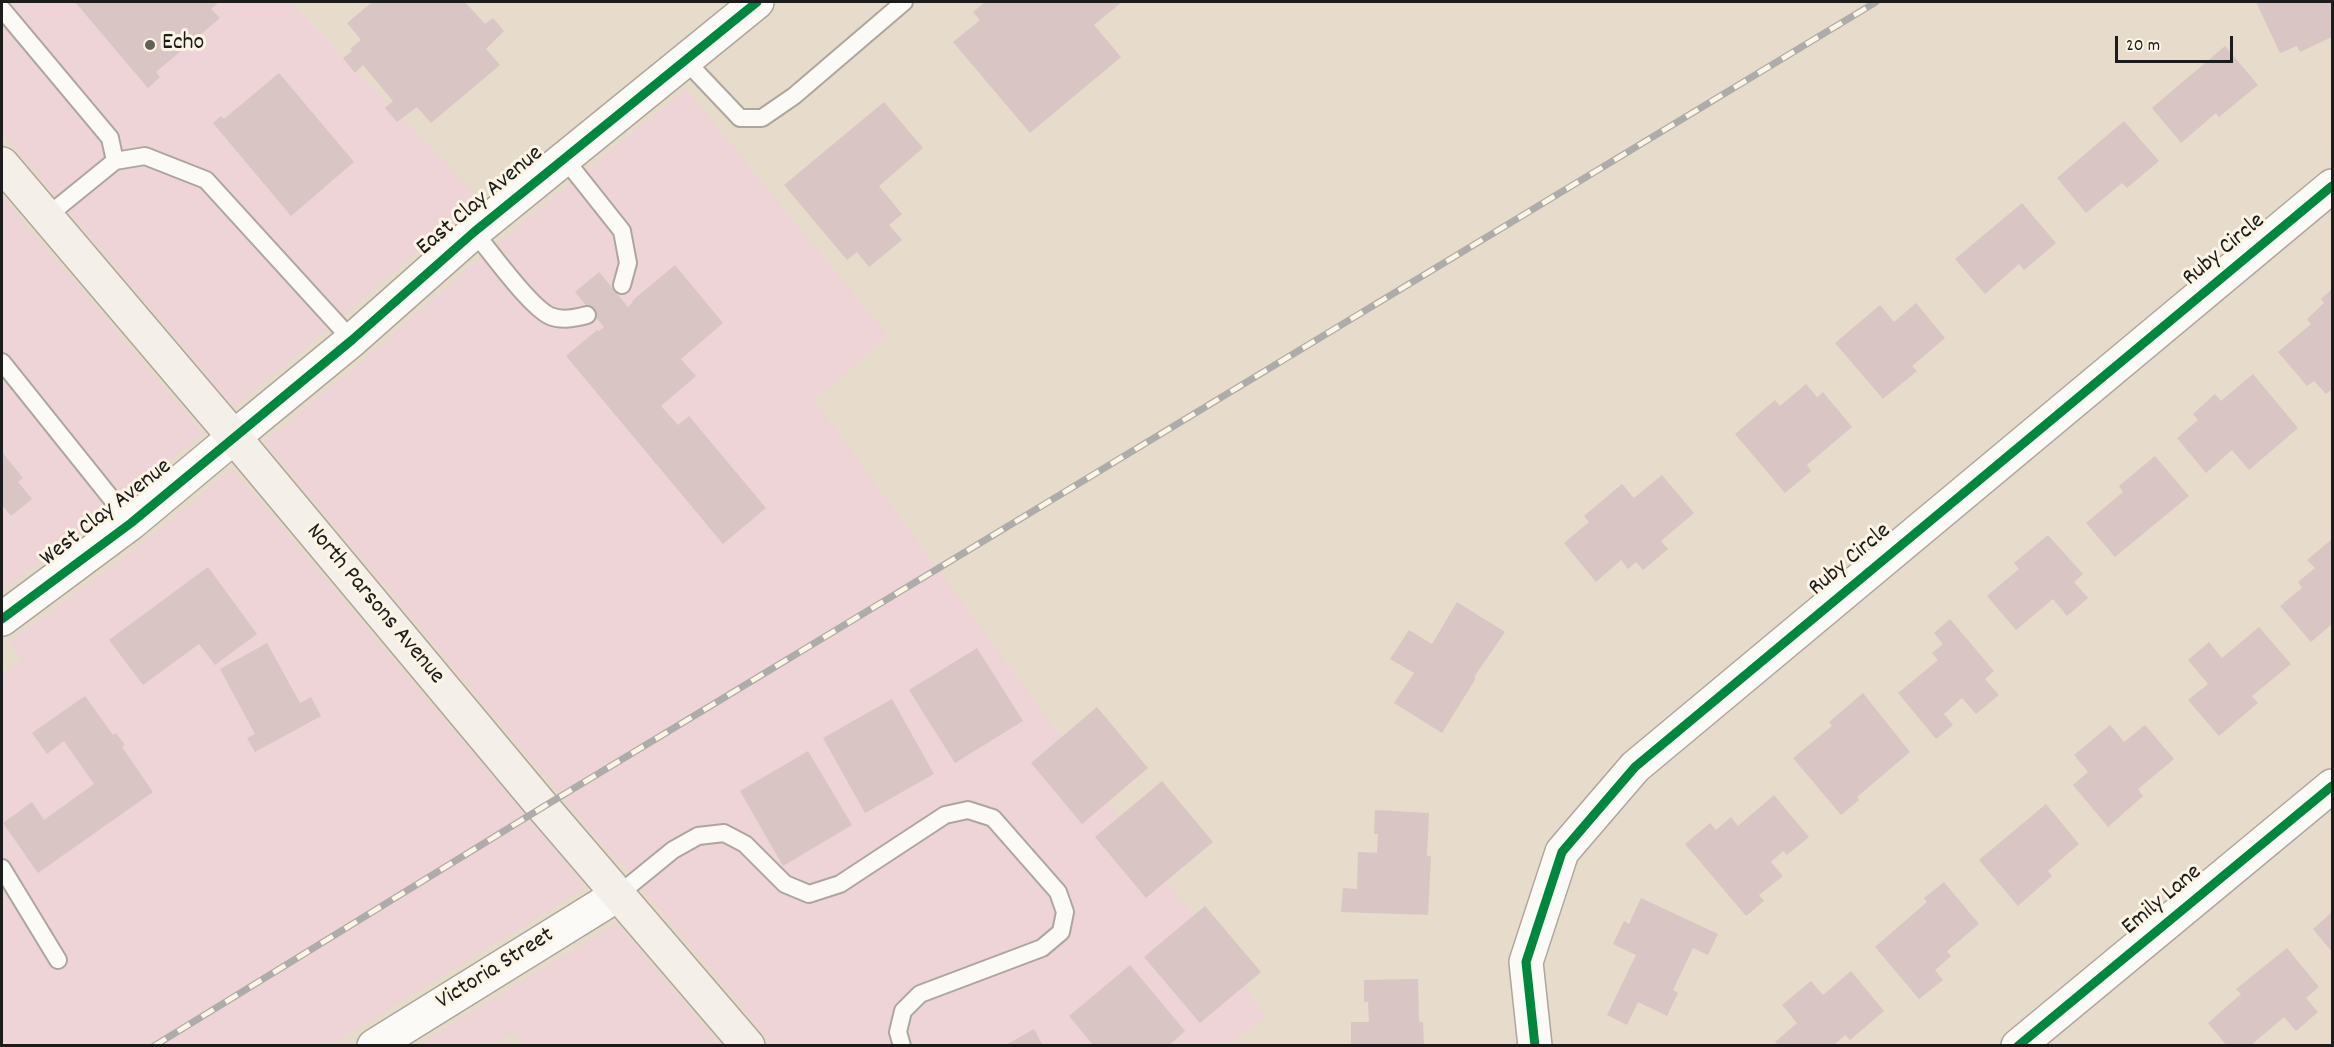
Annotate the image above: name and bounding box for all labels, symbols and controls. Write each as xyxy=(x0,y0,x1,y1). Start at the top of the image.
scale bar xyxy=(2118,24,2236,62)
place label: Echo xyxy=(162,31,204,59)
text: 20 m xyxy=(2126,34,2160,59)
marker: Echo xyxy=(143,38,157,52)
street label: East Clay Avenue xyxy=(412,141,550,263)
street label: Ruby Circle xyxy=(2178,208,2272,294)
street label: West Clay Avenue xyxy=(36,454,178,574)
street label: Ruby Circle xyxy=(1804,518,1898,604)
street label: North Parsons Avenue xyxy=(298,519,450,691)
street label: Emily Lane xyxy=(2117,859,2209,943)
street label: Victoria Street xyxy=(432,922,560,1018)

